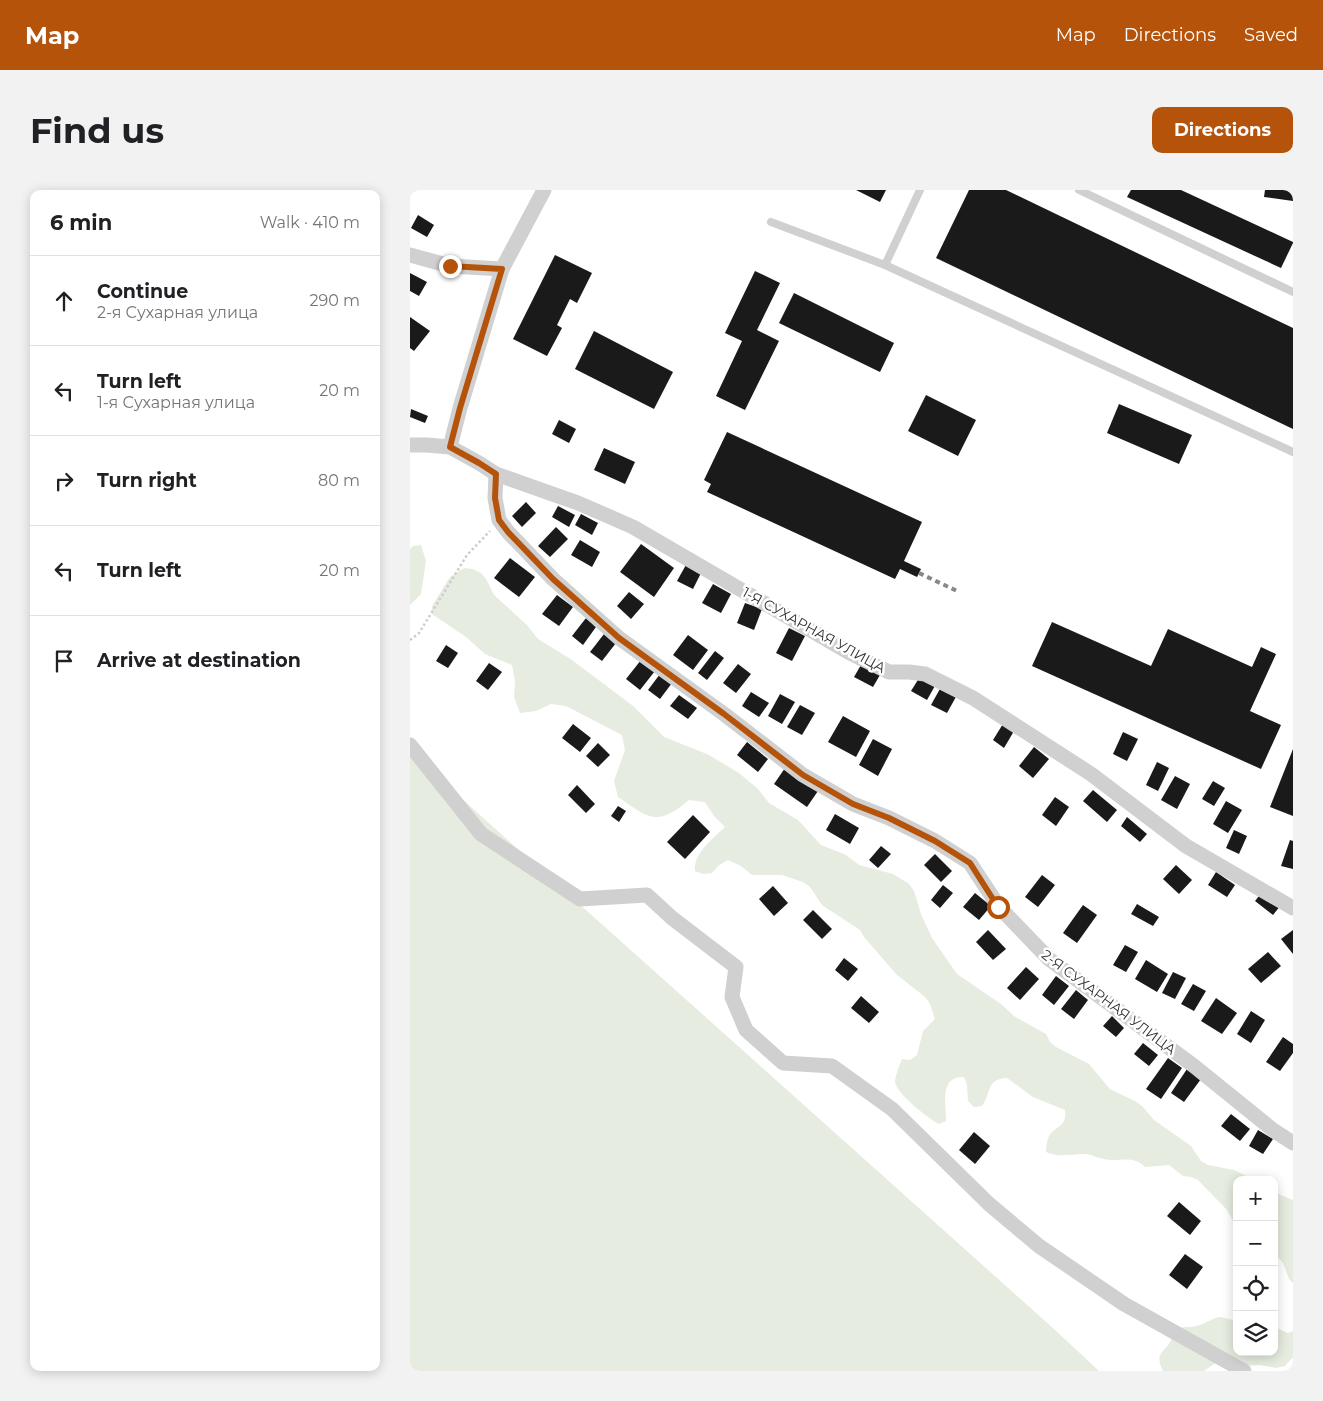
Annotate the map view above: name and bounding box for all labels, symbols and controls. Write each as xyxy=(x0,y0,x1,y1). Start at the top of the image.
text: Map xyxy=(25,21,79,50)
text: Map xyxy=(1056,24,1096,46)
text: Directions xyxy=(1124,24,1216,46)
text: Saved xyxy=(1244,24,1298,46)
button: Directions xyxy=(1152,107,1293,153)
text: Find us xyxy=(30,109,164,152)
text: 6 min xyxy=(50,210,112,235)
text: Walk · 410 m xyxy=(260,213,360,232)
route end xyxy=(439,255,462,278)
text: Continue xyxy=(97,280,188,303)
icon: ahead xyxy=(50,287,78,315)
text: 290 m xyxy=(309,291,360,310)
text: 2-я Сухарная улица xyxy=(97,303,258,322)
text: Turn left xyxy=(97,370,182,393)
icon: left xyxy=(50,377,78,405)
text: 20 m xyxy=(319,381,360,400)
text: 1-я Сухарная улица xyxy=(97,393,255,412)
icon: right xyxy=(50,467,78,495)
text: Turn right xyxy=(97,469,197,492)
text: 80 m xyxy=(318,471,360,490)
icon: left xyxy=(50,557,78,585)
text: Turn left xyxy=(97,559,182,582)
text: 20 m xyxy=(319,561,360,580)
street label: 1-Я СУХАРНАЯ УЛИЦА xyxy=(739,583,889,677)
icon: arrive xyxy=(50,647,78,675)
text: Arrive at destination xyxy=(97,649,301,672)
route start xyxy=(987,896,1010,919)
street label: 2-Я СУХАРНАЯ УЛИЦА xyxy=(1038,946,1180,1059)
map controls xyxy=(1233,1176,1278,1356)
button: + xyxy=(1233,1176,1278,1221)
button: − xyxy=(1233,1221,1278,1266)
button: locate xyxy=(1233,1266,1278,1311)
button: layers xyxy=(1233,1311,1278,1356)

